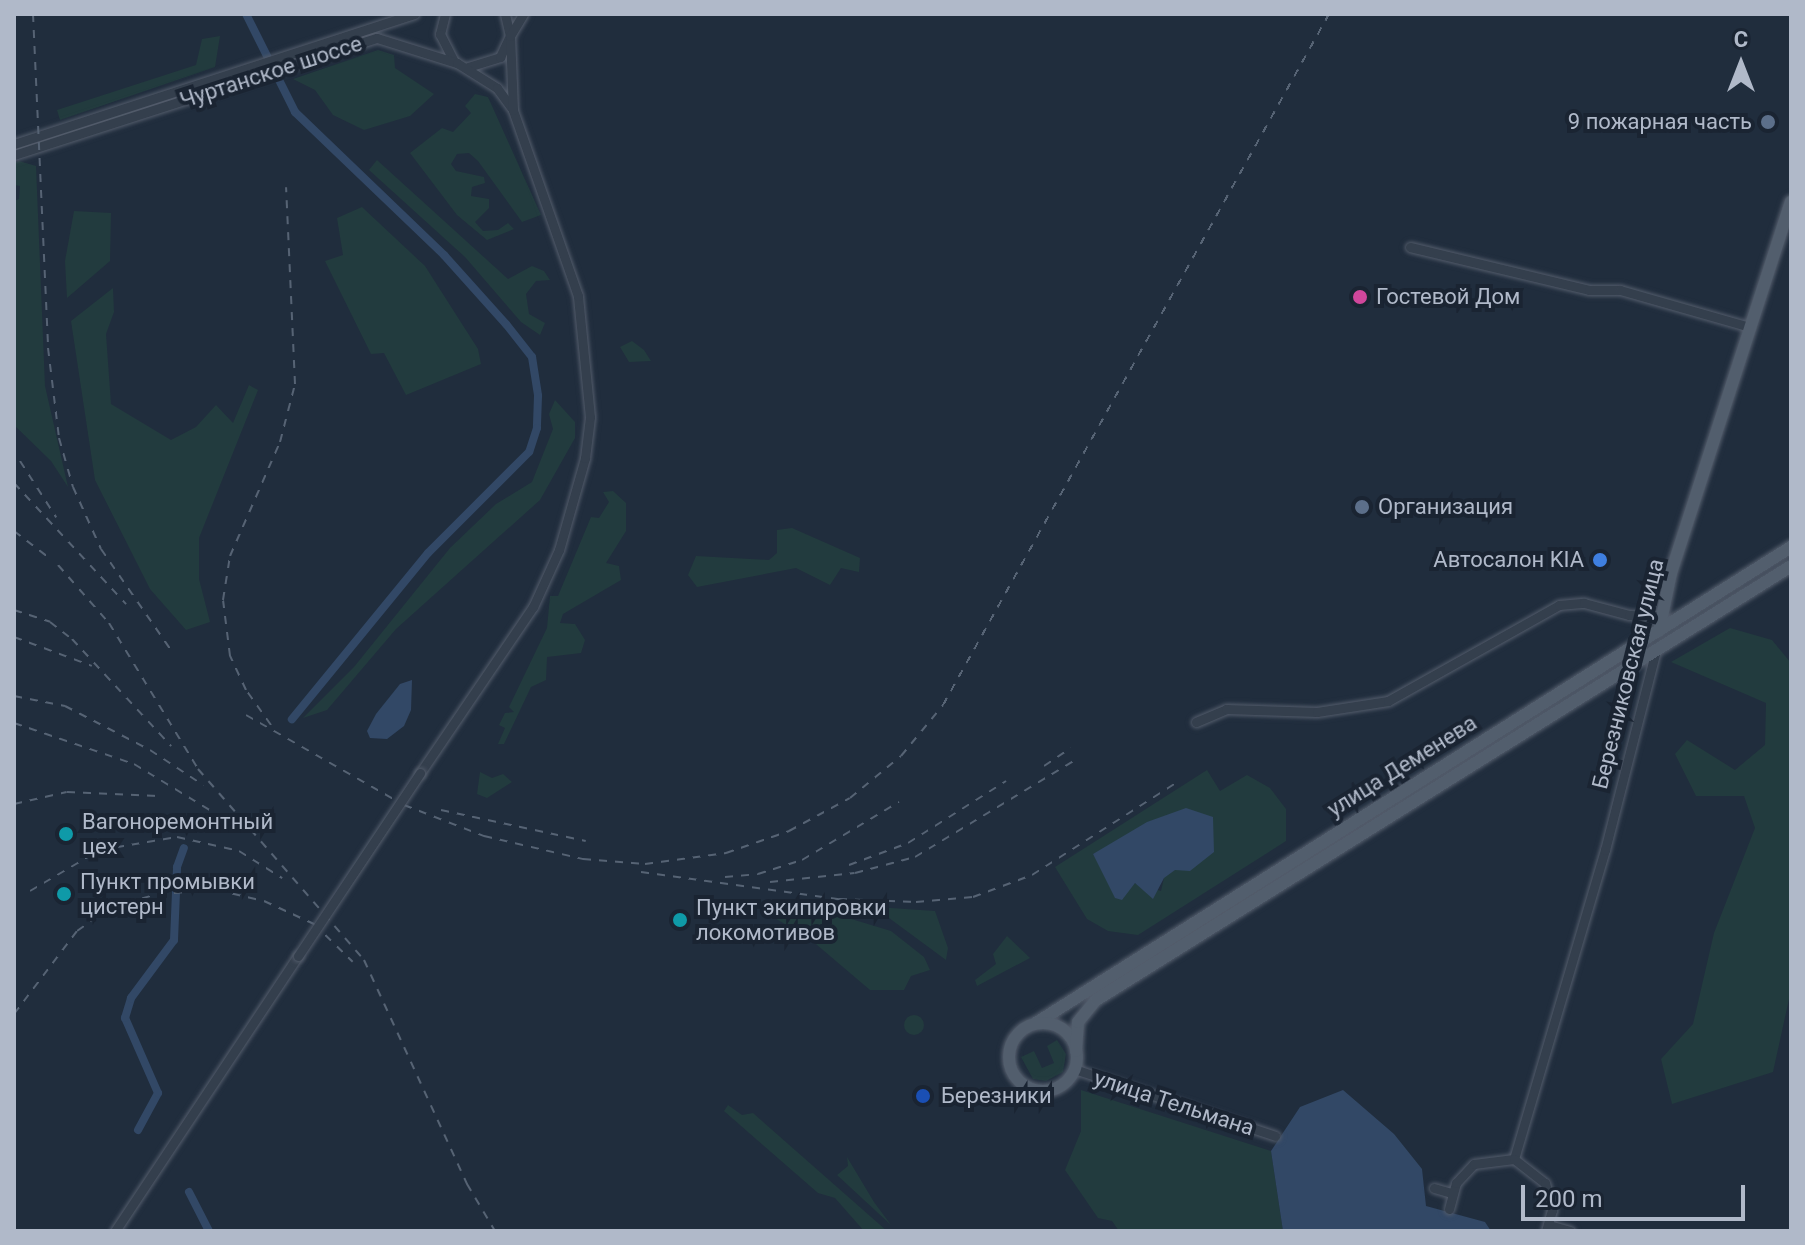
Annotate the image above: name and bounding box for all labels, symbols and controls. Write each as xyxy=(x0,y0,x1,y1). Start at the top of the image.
north arrow xyxy=(1701,24,1781,104)
text: С xyxy=(1734,27,1748,52)
street label: Чуртанское шоссе xyxy=(177,30,365,114)
place label: 9 пожарная часть xyxy=(1568,109,1752,135)
marker: 9 пожарная часть xyxy=(1759,113,1777,131)
place label: Гостевой Дом xyxy=(1376,284,1520,310)
marker: Гостевой Дом xyxy=(1351,288,1369,306)
place label: Организация xyxy=(1378,494,1513,520)
marker: Организация xyxy=(1353,498,1371,516)
place label: Автосалон KIA xyxy=(1433,547,1584,573)
marker: Автосалон KIA xyxy=(1591,551,1609,569)
street label: Березниковская улица xyxy=(1587,556,1669,792)
street label: улица Деменева xyxy=(1323,710,1481,822)
place label: Вагоноремонтный цех xyxy=(82,808,273,860)
marker: Вагоноремонтный цех xyxy=(57,825,75,843)
place label: Пункт промывки цистерн xyxy=(80,868,255,920)
marker: Пункт промывки цистерн xyxy=(55,885,73,903)
place label: Пункт экипировки локомотивов xyxy=(696,894,887,946)
marker: Пункт экипировки локомотивов xyxy=(671,911,689,929)
street label: улица Тельмана xyxy=(1090,1065,1258,1141)
place label: Березники xyxy=(941,1083,1052,1109)
marker: Березники xyxy=(912,1085,934,1107)
scale bar xyxy=(1525,1169,1749,1219)
text: 200 m xyxy=(1535,1185,1602,1213)

